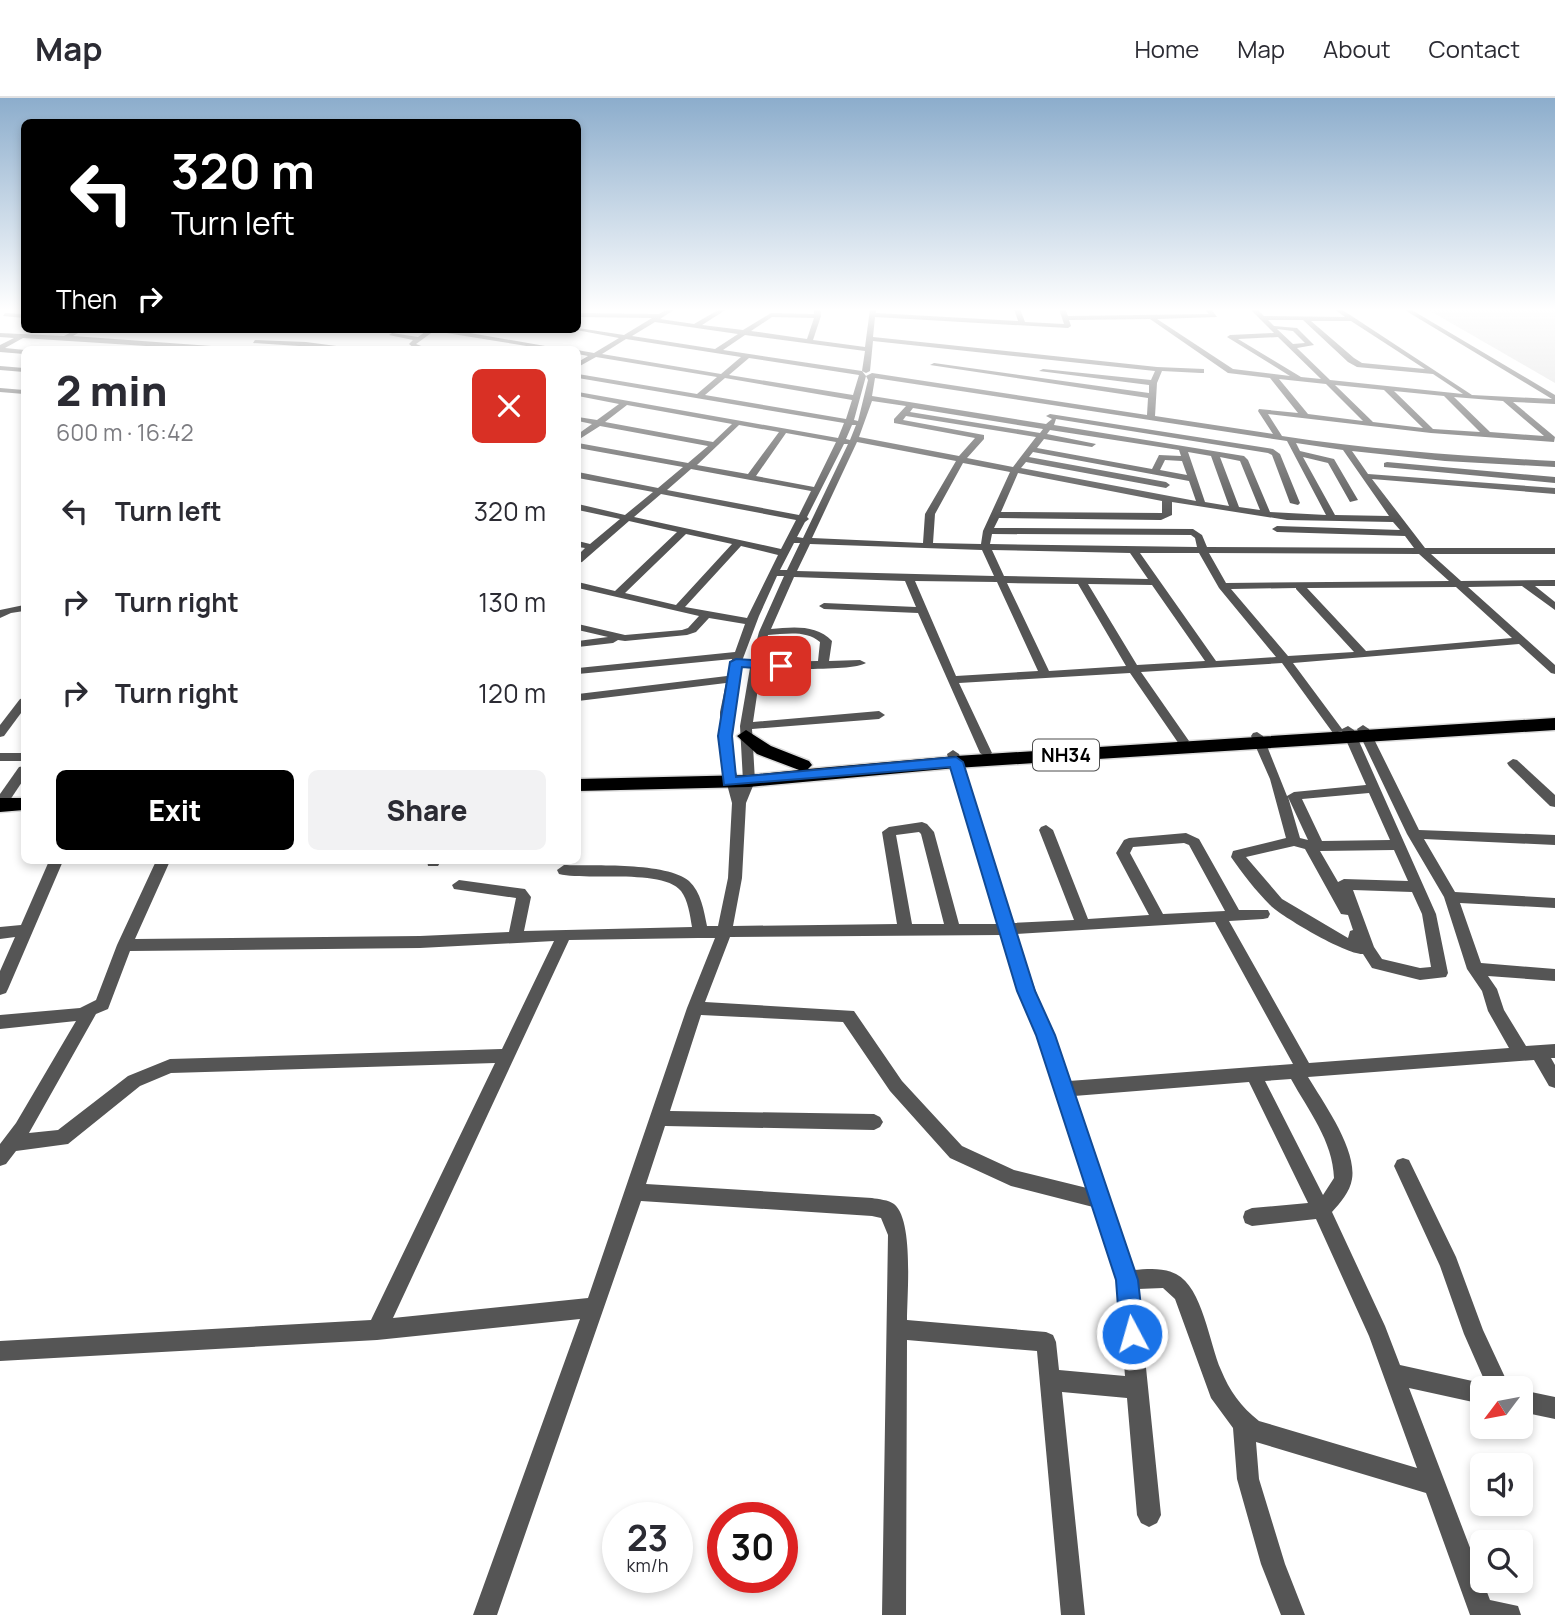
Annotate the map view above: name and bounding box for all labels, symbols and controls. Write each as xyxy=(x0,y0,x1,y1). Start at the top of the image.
text: Map xyxy=(35,26,103,71)
text: Home xyxy=(1134,32,1199,65)
text: Map xyxy=(1237,32,1285,65)
text: About xyxy=(1323,32,1391,65)
text: Contact xyxy=(1429,32,1520,65)
text: 320 m xyxy=(171,137,315,204)
icon: left xyxy=(56,147,147,238)
text: Turn left xyxy=(171,201,295,245)
icon: right xyxy=(131,280,169,318)
text: Then xyxy=(56,281,117,317)
text: 2 min xyxy=(56,361,167,419)
button: close xyxy=(472,369,546,443)
text: 600 m · 16:42 xyxy=(56,416,194,448)
icon: left xyxy=(56,492,94,530)
text: Turn left xyxy=(115,493,222,529)
text: 320 m xyxy=(474,493,546,529)
icon: right xyxy=(56,583,94,621)
text: Turn right xyxy=(115,584,239,620)
text: 130 m xyxy=(478,584,546,620)
pin xyxy=(751,636,811,696)
icon: arrive xyxy=(762,647,800,685)
icon: right xyxy=(56,674,94,712)
text: Turn right xyxy=(115,675,239,711)
text: 120 m xyxy=(478,675,546,711)
road number: NH34 xyxy=(1033,740,1099,770)
button: Exit xyxy=(56,770,294,850)
button: Share xyxy=(308,770,546,850)
position arrow xyxy=(1095,1297,1169,1371)
north arrow xyxy=(1470,1376,1533,1438)
map controls xyxy=(1470,1376,1533,1593)
button: sound xyxy=(1470,1453,1533,1516)
speed limit sign: 30 xyxy=(707,1502,798,1593)
text: 23 xyxy=(627,1514,668,1562)
button: search xyxy=(1470,1530,1533,1593)
text: km/h xyxy=(627,1553,668,1577)

